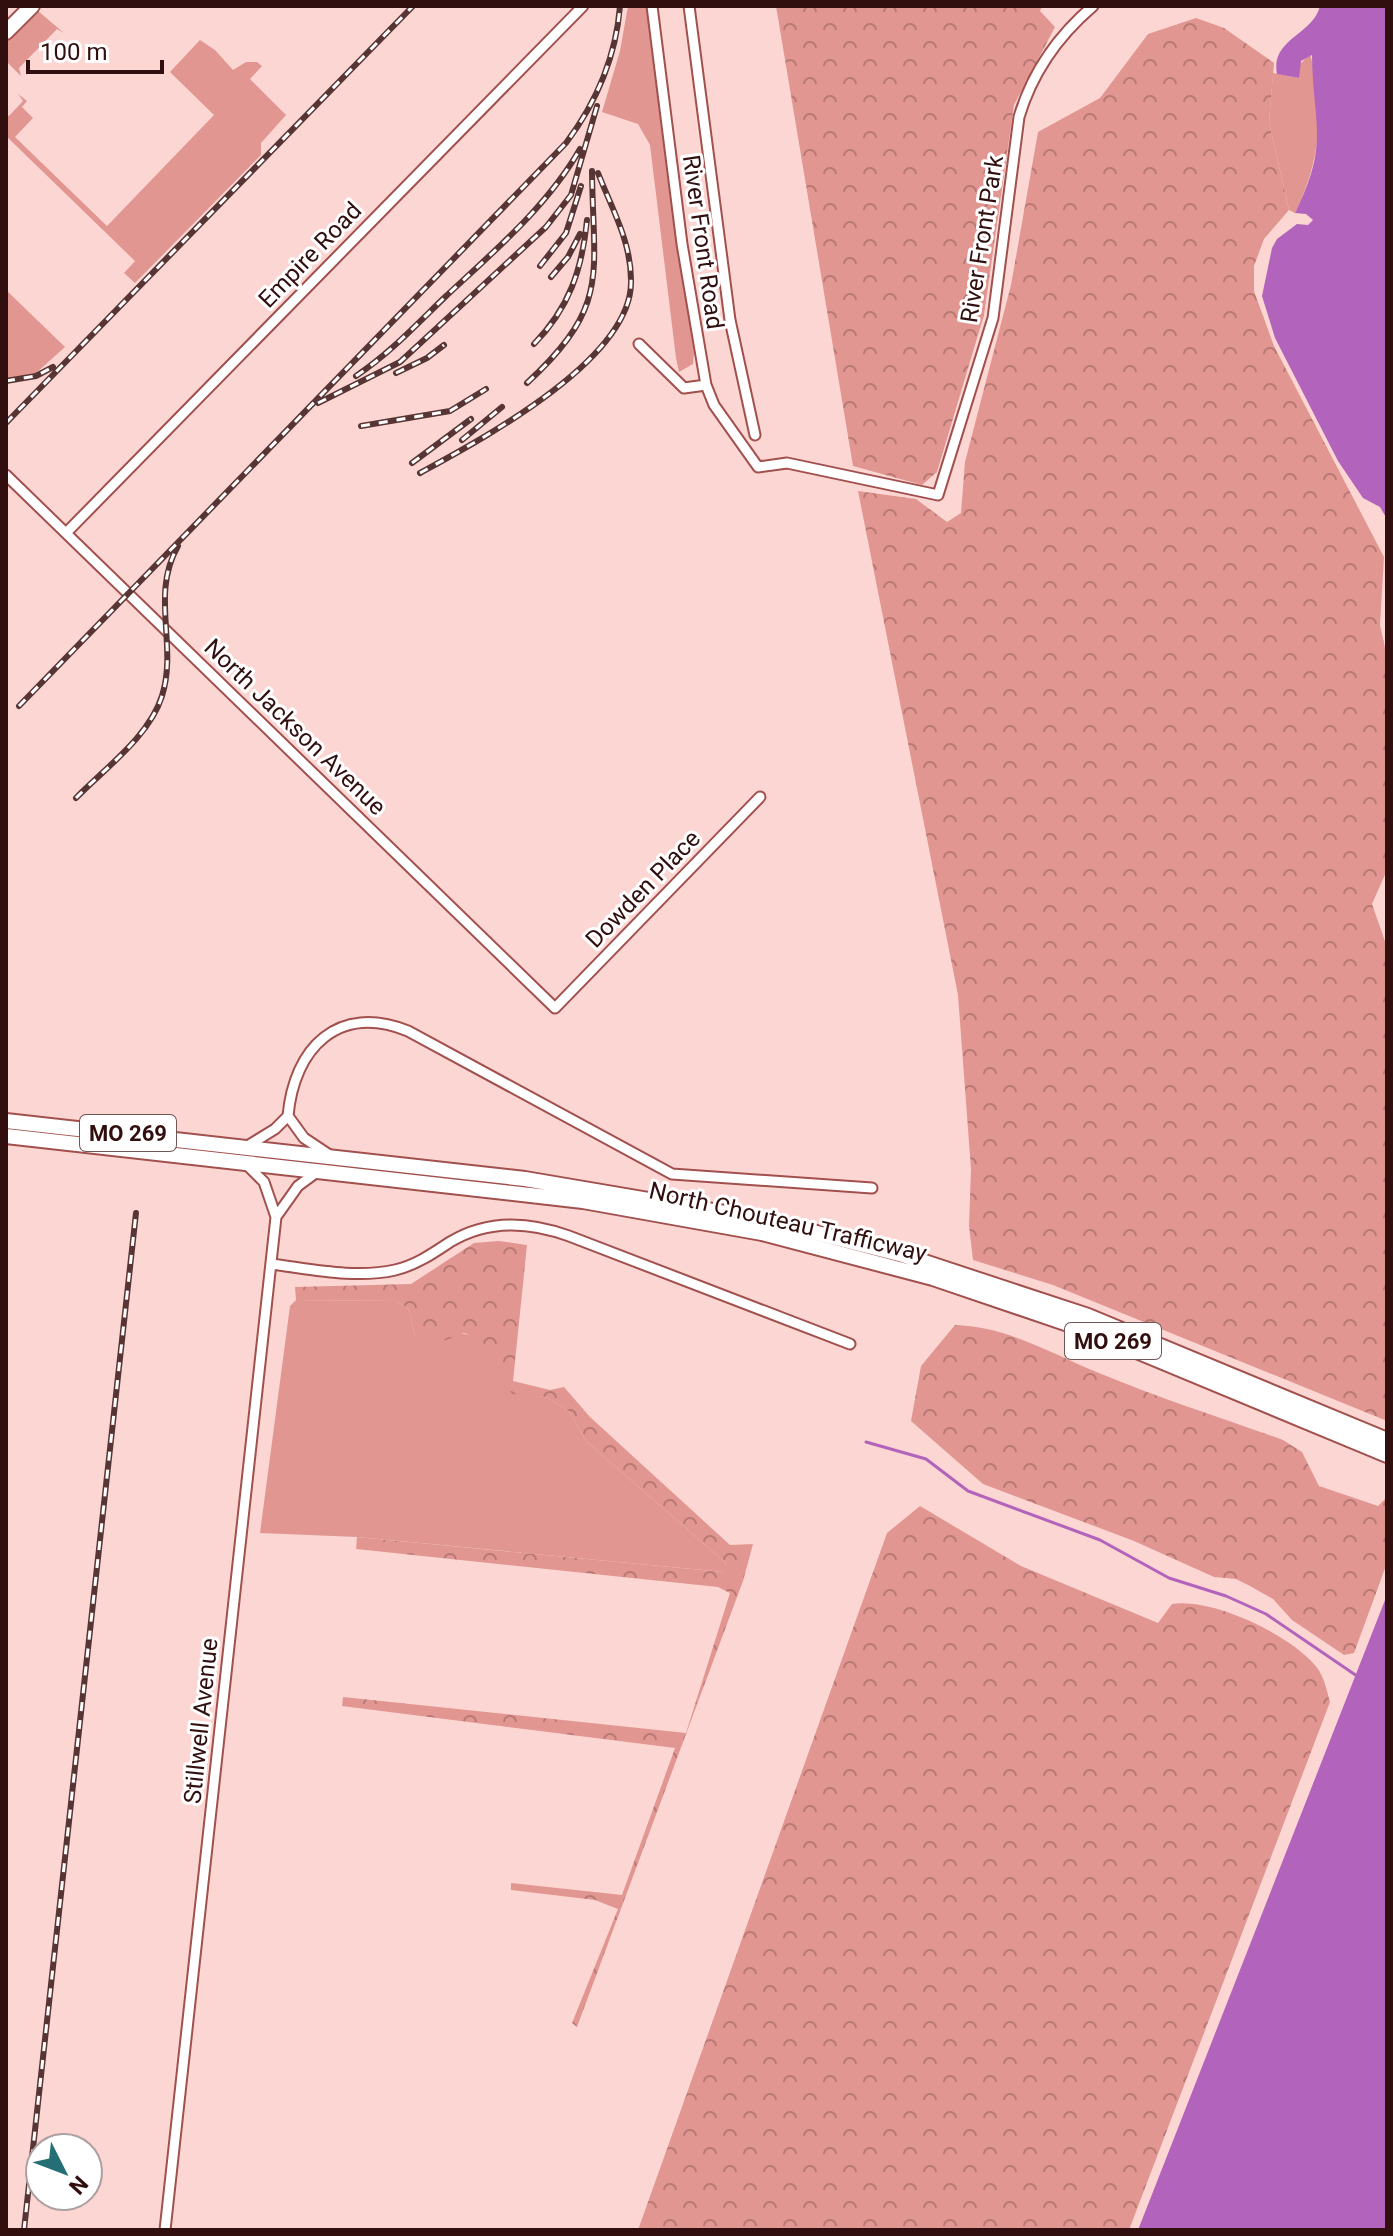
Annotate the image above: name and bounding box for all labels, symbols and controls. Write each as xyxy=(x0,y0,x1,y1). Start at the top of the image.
scale bar xyxy=(28,24,162,74)
text: 100 m xyxy=(40,38,107,66)
street label: River Front Road xyxy=(677,153,729,331)
street label: River Front Park xyxy=(955,153,1009,325)
street label: Empire Road xyxy=(253,196,367,314)
street label: North Jackson Avenue xyxy=(198,633,392,821)
street label: Dowden Place xyxy=(580,825,706,953)
road number: MO 269 xyxy=(80,1115,176,1151)
street label: North Chouteau Trafficway xyxy=(646,1176,930,1268)
road number: MO 269 xyxy=(1065,1323,1161,1359)
street label: Stillwell Avenue xyxy=(178,1637,224,1805)
north arrow xyxy=(24,2132,104,2212)
text: N xyxy=(64,2171,93,2199)

